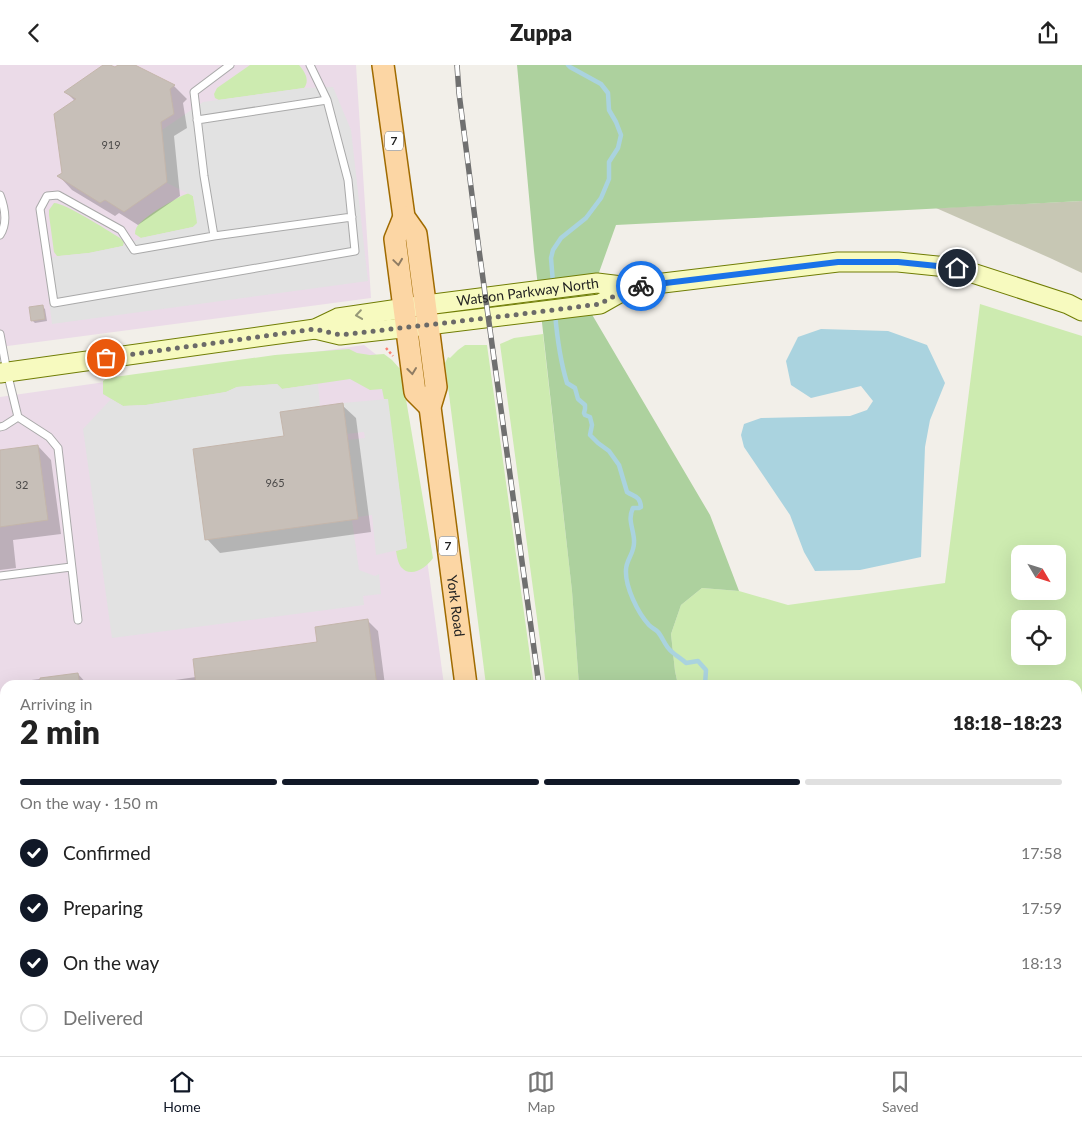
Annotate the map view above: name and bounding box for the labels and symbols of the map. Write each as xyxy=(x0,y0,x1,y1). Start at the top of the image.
road number: 7 xyxy=(385,131,403,150)
house number: 919 xyxy=(101,138,121,151)
pin xyxy=(936,247,978,289)
one-way arrow xyxy=(393,258,403,266)
courier xyxy=(616,261,666,311)
street label: Watson Parkway North xyxy=(456,274,600,309)
one-way arrow xyxy=(354,309,363,319)
pin xyxy=(85,337,127,379)
one-way arrow xyxy=(406,367,417,375)
house number: 965 xyxy=(265,476,285,489)
house number: 32 xyxy=(16,478,28,491)
road number: 7 xyxy=(439,537,457,556)
north arrow xyxy=(1011,545,1066,600)
street label: York Road xyxy=(444,574,469,638)

